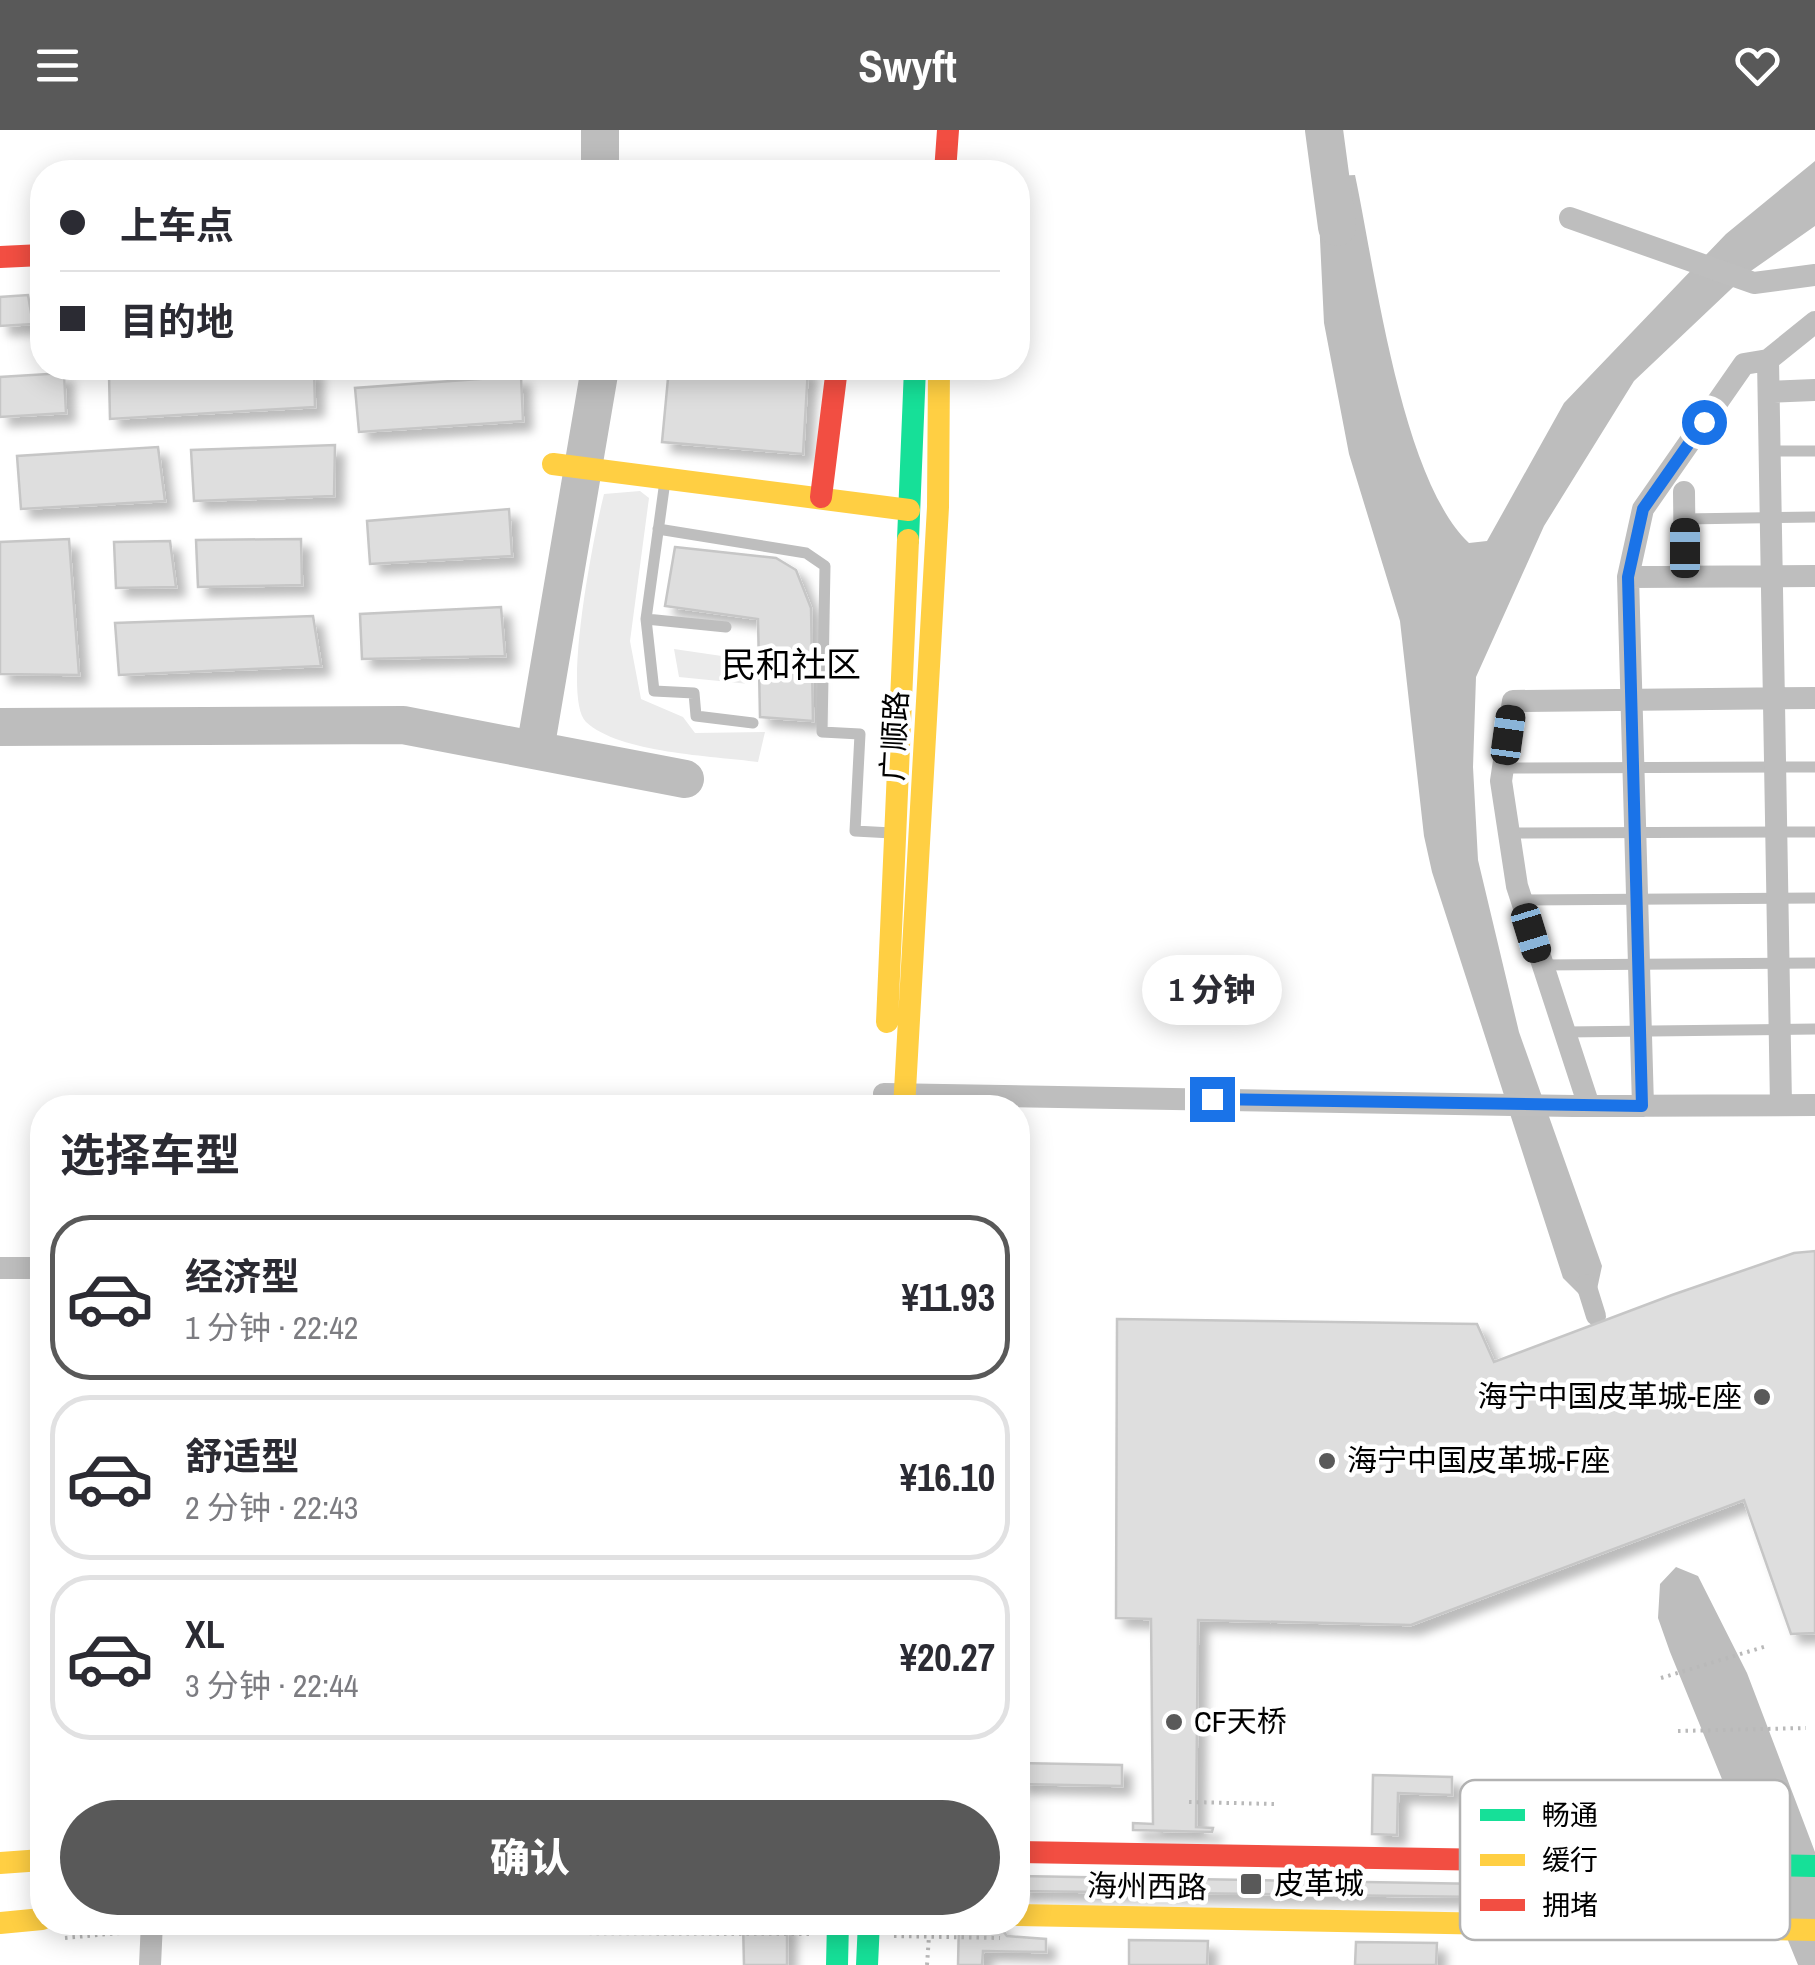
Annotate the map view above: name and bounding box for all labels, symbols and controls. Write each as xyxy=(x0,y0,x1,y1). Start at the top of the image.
text: Swyft xyxy=(858,35,957,96)
icon: menu xyxy=(30,38,85,93)
icon: heart xyxy=(1730,38,1785,93)
text: 上车点 xyxy=(120,200,234,251)
text: 目的地 xyxy=(120,296,234,347)
route start xyxy=(1682,400,1727,445)
car xyxy=(1670,518,1700,578)
district label: 民和社区 xyxy=(721,641,861,688)
street label: 广顺路 xyxy=(872,690,916,782)
car xyxy=(1489,703,1527,767)
car xyxy=(1508,900,1554,966)
callout: 1 分钟 xyxy=(1142,954,1282,1024)
text: 1 分钟 xyxy=(1169,968,1255,1011)
route end xyxy=(1190,1077,1235,1122)
text: 选择车型 xyxy=(60,1124,240,1185)
text: 经济型 xyxy=(185,1251,299,1302)
icon: car xyxy=(65,1253,155,1343)
text: ¥11.93 xyxy=(901,1272,995,1323)
text: 1 分钟 · 22:42 xyxy=(185,1306,358,1349)
place label: 海宁中国皮革城-E座 xyxy=(1477,1376,1742,1416)
marker: 海宁中国皮革城-E座 xyxy=(1751,1386,1773,1408)
text: 舒适型 xyxy=(185,1431,299,1482)
icon: car xyxy=(65,1433,155,1523)
place label: 海宁中国皮革城-F座 xyxy=(1347,1440,1610,1480)
marker: 海宁中国皮革城-F座 xyxy=(1316,1450,1338,1472)
text: ¥16.10 xyxy=(900,1452,995,1503)
text: 2 分钟 · 22:43 xyxy=(185,1486,358,1529)
text: XL xyxy=(185,1609,225,1660)
icon: car xyxy=(65,1613,155,1703)
text: ¥20.27 xyxy=(900,1632,995,1683)
text: 3 分钟 · 22:44 xyxy=(185,1664,358,1707)
place label: CF天桥 xyxy=(1194,1701,1287,1741)
marker: CF天桥 xyxy=(1163,1711,1185,1733)
legend xyxy=(1460,1780,1790,1940)
text: 畅通 xyxy=(1542,1796,1598,1834)
button: 确认 xyxy=(60,1800,1000,1915)
text: 缓行 xyxy=(1542,1841,1598,1879)
place label: 皮革城 xyxy=(1274,1863,1364,1903)
street label: 海州西路 xyxy=(1087,1865,1207,1907)
marker: 皮革城 xyxy=(1238,1871,1264,1897)
text: 拥堵 xyxy=(1542,1886,1598,1924)

